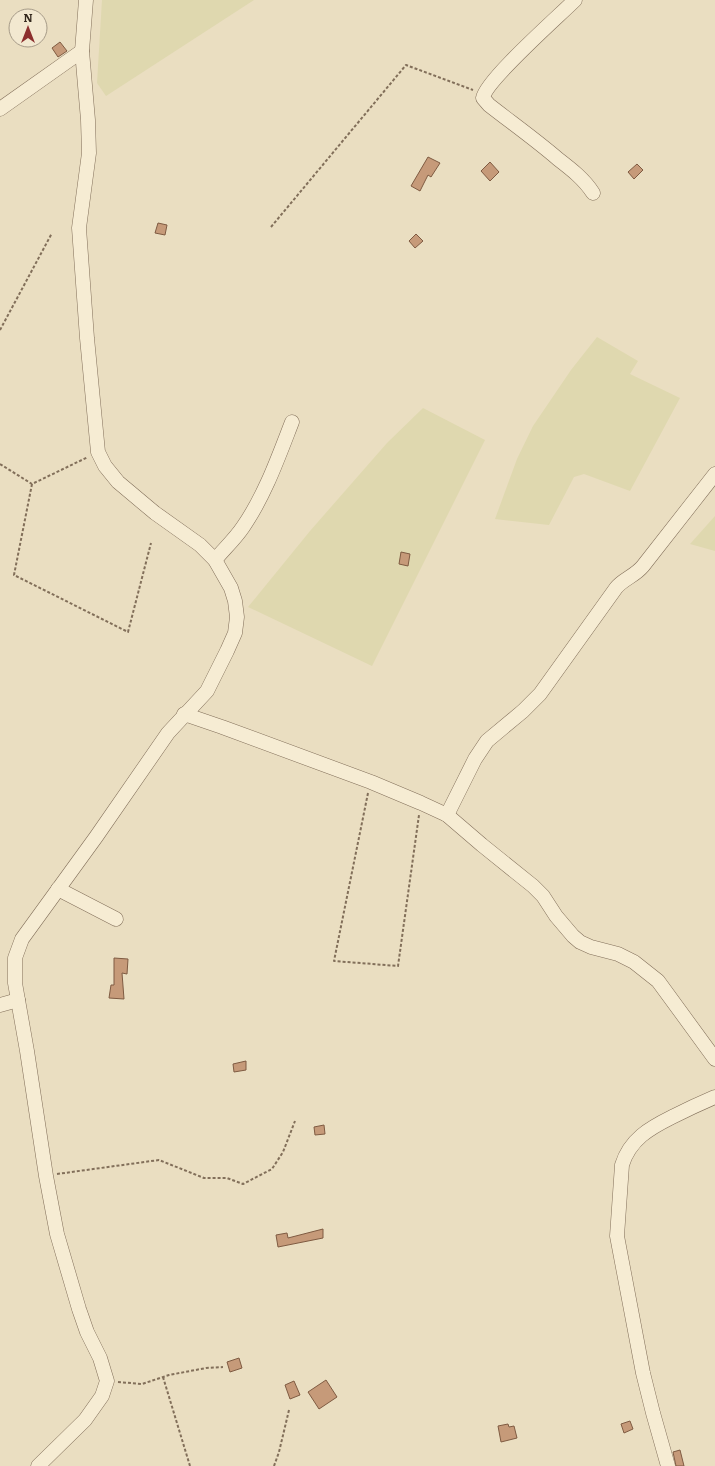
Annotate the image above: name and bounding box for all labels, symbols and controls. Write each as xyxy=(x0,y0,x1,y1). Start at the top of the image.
north arrow xyxy=(8,8,48,48)
text: N xyxy=(23,9,33,25)

